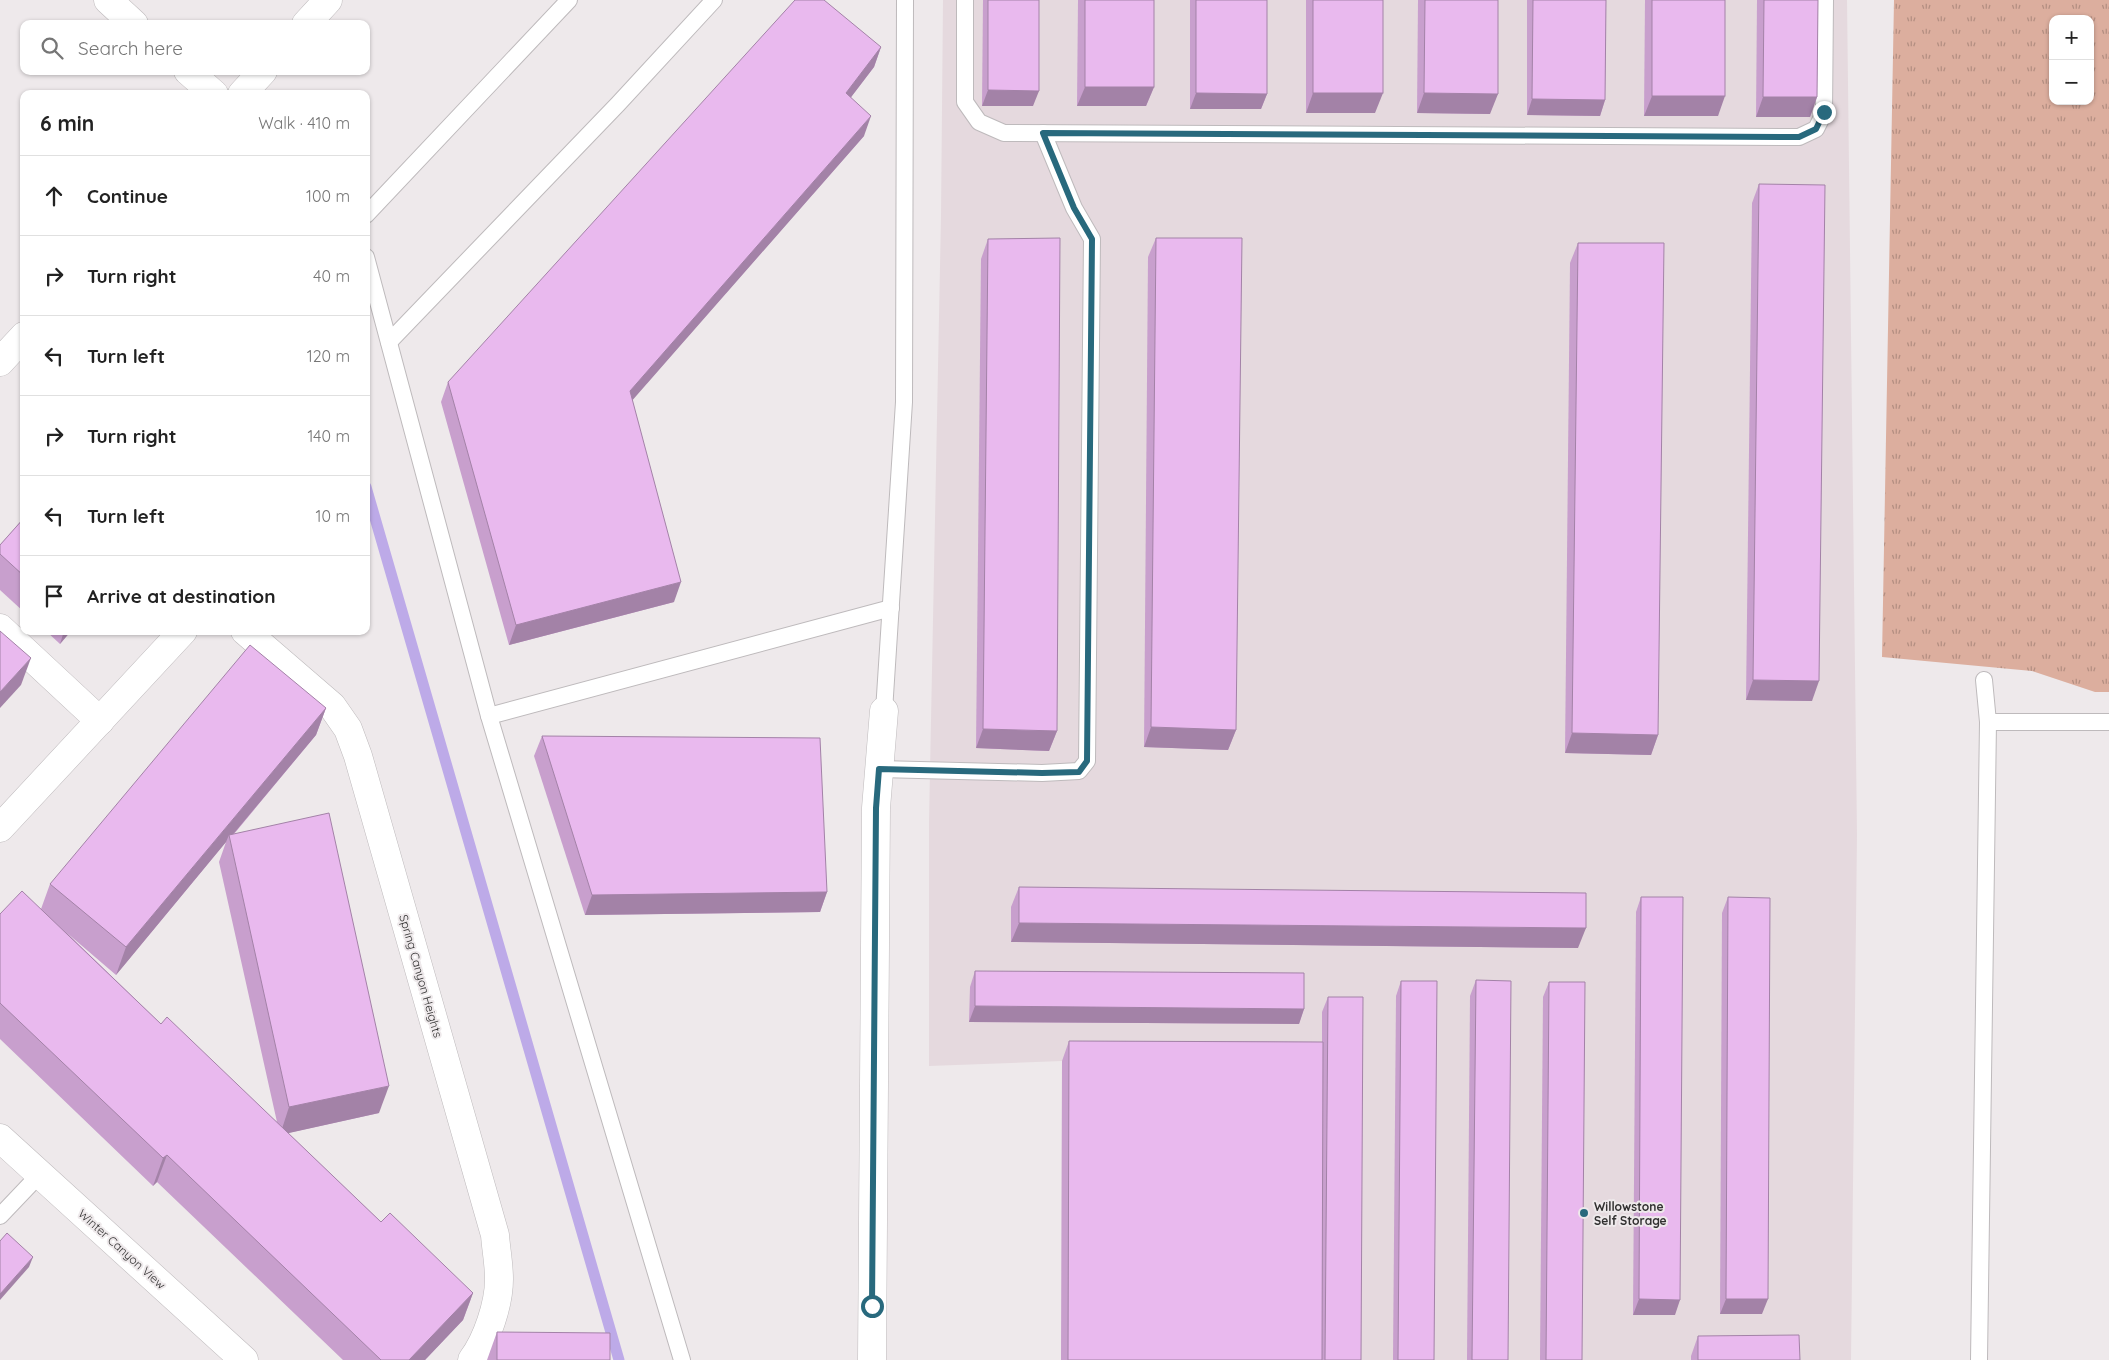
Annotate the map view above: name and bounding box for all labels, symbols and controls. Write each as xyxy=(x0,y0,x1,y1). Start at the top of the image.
map controls xyxy=(2049,15,2094,105)
button: + xyxy=(2049,15,2094,60)
search box xyxy=(20,20,370,75)
icon: search xyxy=(38,34,66,62)
text: Search here xyxy=(78,36,183,60)
button: − xyxy=(2049,60,2094,105)
route end xyxy=(1813,101,1836,124)
text: 6 min xyxy=(40,110,94,136)
text: Walk · 410 m xyxy=(258,113,350,133)
icon: ahead xyxy=(40,182,68,210)
text: Continue xyxy=(87,184,168,208)
text: 100 m xyxy=(306,186,350,206)
icon: right xyxy=(40,262,68,290)
text: Turn right xyxy=(87,264,176,288)
text: 40 m xyxy=(313,266,350,286)
icon: left xyxy=(40,342,68,370)
text: Turn left xyxy=(87,344,165,368)
text: 120 m xyxy=(307,346,350,366)
icon: right xyxy=(40,422,68,450)
text: Turn right xyxy=(87,424,176,448)
text: 140 m xyxy=(307,426,350,446)
icon: left xyxy=(40,502,68,530)
text: Turn left xyxy=(87,504,165,528)
text: 10 m xyxy=(316,506,350,526)
icon: arrive xyxy=(40,582,68,610)
text: Arrive at destination xyxy=(87,584,276,608)
street label: Spring Canyon Heights xyxy=(396,913,446,1040)
place label: Willowstone Self Storage xyxy=(1594,1199,1667,1228)
street label: Winter Canyon View xyxy=(75,1206,169,1292)
marker: Willowstone Self Storage xyxy=(1578,1207,1590,1219)
route start xyxy=(861,1295,884,1318)

